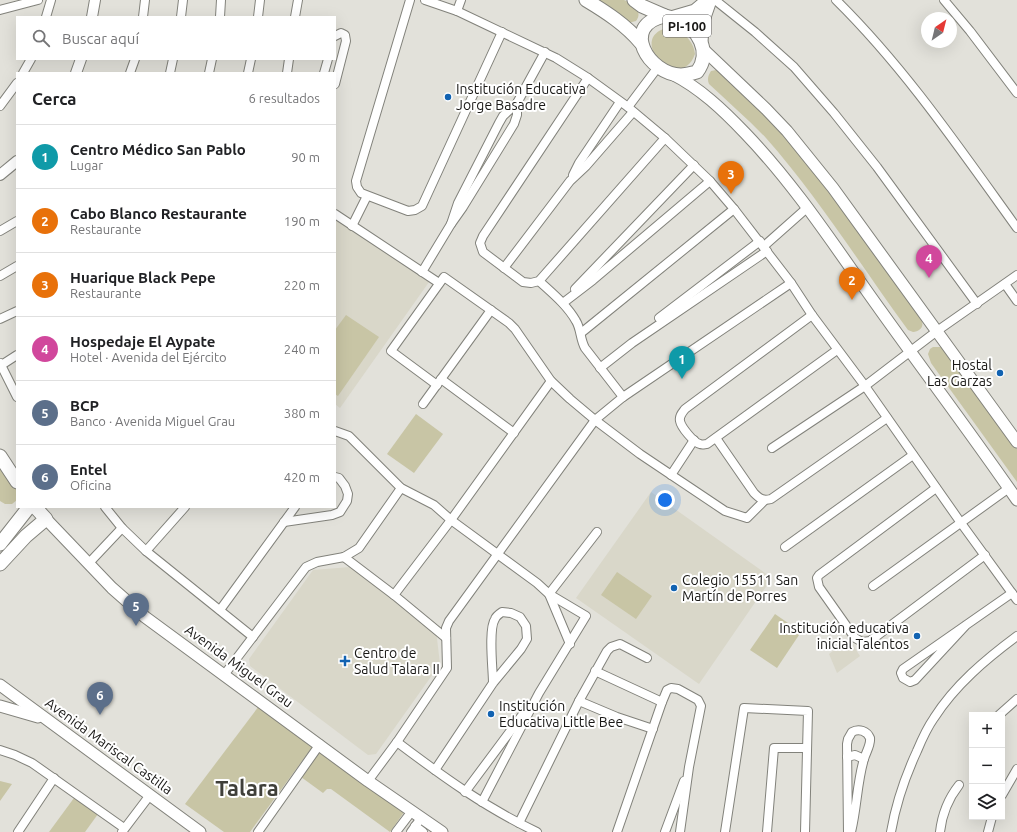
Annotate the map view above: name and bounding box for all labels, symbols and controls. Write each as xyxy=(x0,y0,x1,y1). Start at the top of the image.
north arrow xyxy=(921,12,957,48)
road number: PI-100 xyxy=(663,15,711,37)
search box xyxy=(16,16,336,60)
icon: search xyxy=(30,27,52,49)
text: Buscar aquí xyxy=(62,30,139,47)
place label: Institución Educativa Jorge Basadre xyxy=(456,81,586,113)
text: Cerca xyxy=(32,89,77,108)
text: 6 resultados xyxy=(249,91,320,105)
marker: Institución Educativa Jorge Basadre xyxy=(443,92,453,102)
text: Centro Médico San Pablo xyxy=(70,141,246,158)
text: 1 xyxy=(41,150,49,164)
text: 90 m xyxy=(291,150,320,164)
text: Lugar xyxy=(70,158,103,172)
pin: 3 xyxy=(718,161,744,194)
text: Cabo Blanco Restaurante xyxy=(70,205,247,222)
text: 2 xyxy=(41,214,49,228)
text: 190 m xyxy=(284,214,320,228)
text: Restaurante xyxy=(70,222,141,236)
pin: 4 xyxy=(916,245,942,278)
pin: 2 xyxy=(839,267,865,300)
text: Huarique Black Pepe xyxy=(70,269,216,286)
text: 3 xyxy=(41,278,49,292)
text: 220 m xyxy=(284,278,320,292)
text: Restaurante xyxy=(70,286,141,300)
text: Hospedaje El Aypate xyxy=(70,333,215,350)
text: 4 xyxy=(41,342,49,356)
text: 240 m xyxy=(284,342,320,356)
pin: 1 xyxy=(669,346,695,379)
text: Hotel · Avenida del Ejército xyxy=(70,350,227,364)
place label: Hostal Las Garzas xyxy=(927,357,992,389)
marker: Hostal Las Garzas xyxy=(995,368,1005,378)
text: BCP xyxy=(70,397,99,414)
text: 5 xyxy=(41,406,49,420)
text: 380 m xyxy=(284,406,320,420)
text: Banco · Avenida Miguel Grau xyxy=(70,414,235,428)
text: Entel xyxy=(70,461,107,478)
text: 6 xyxy=(41,470,49,484)
text: 420 m xyxy=(284,470,320,484)
text: Oficina xyxy=(70,478,112,492)
your location xyxy=(655,490,675,510)
place label: Colegio 15511 San Martín de Porres xyxy=(682,572,798,604)
marker: Colegio 15511 San Martín de Porres xyxy=(669,583,679,593)
pin: 5 xyxy=(123,593,149,626)
place label: Institución educativa inicial Talentos xyxy=(779,620,909,652)
street label: Avenida Miguel Grau xyxy=(182,621,296,711)
marker: Institución educativa inicial Talentos xyxy=(912,631,922,641)
place label: Centro de Salud Talara II xyxy=(354,645,440,677)
marker: Centro de Salud Talara II xyxy=(339,655,351,667)
pin: 6 xyxy=(87,682,113,715)
street label: Avenida Mariscal Castilla xyxy=(42,694,176,798)
place label: Institución Educativa Little Bee xyxy=(499,698,623,730)
marker: Institución Educativa Little Bee xyxy=(486,709,496,719)
map controls xyxy=(969,712,1005,820)
button: + xyxy=(969,712,1005,748)
button: − xyxy=(969,748,1005,784)
district label: Talara xyxy=(215,775,279,800)
button: layers xyxy=(969,784,1005,820)

